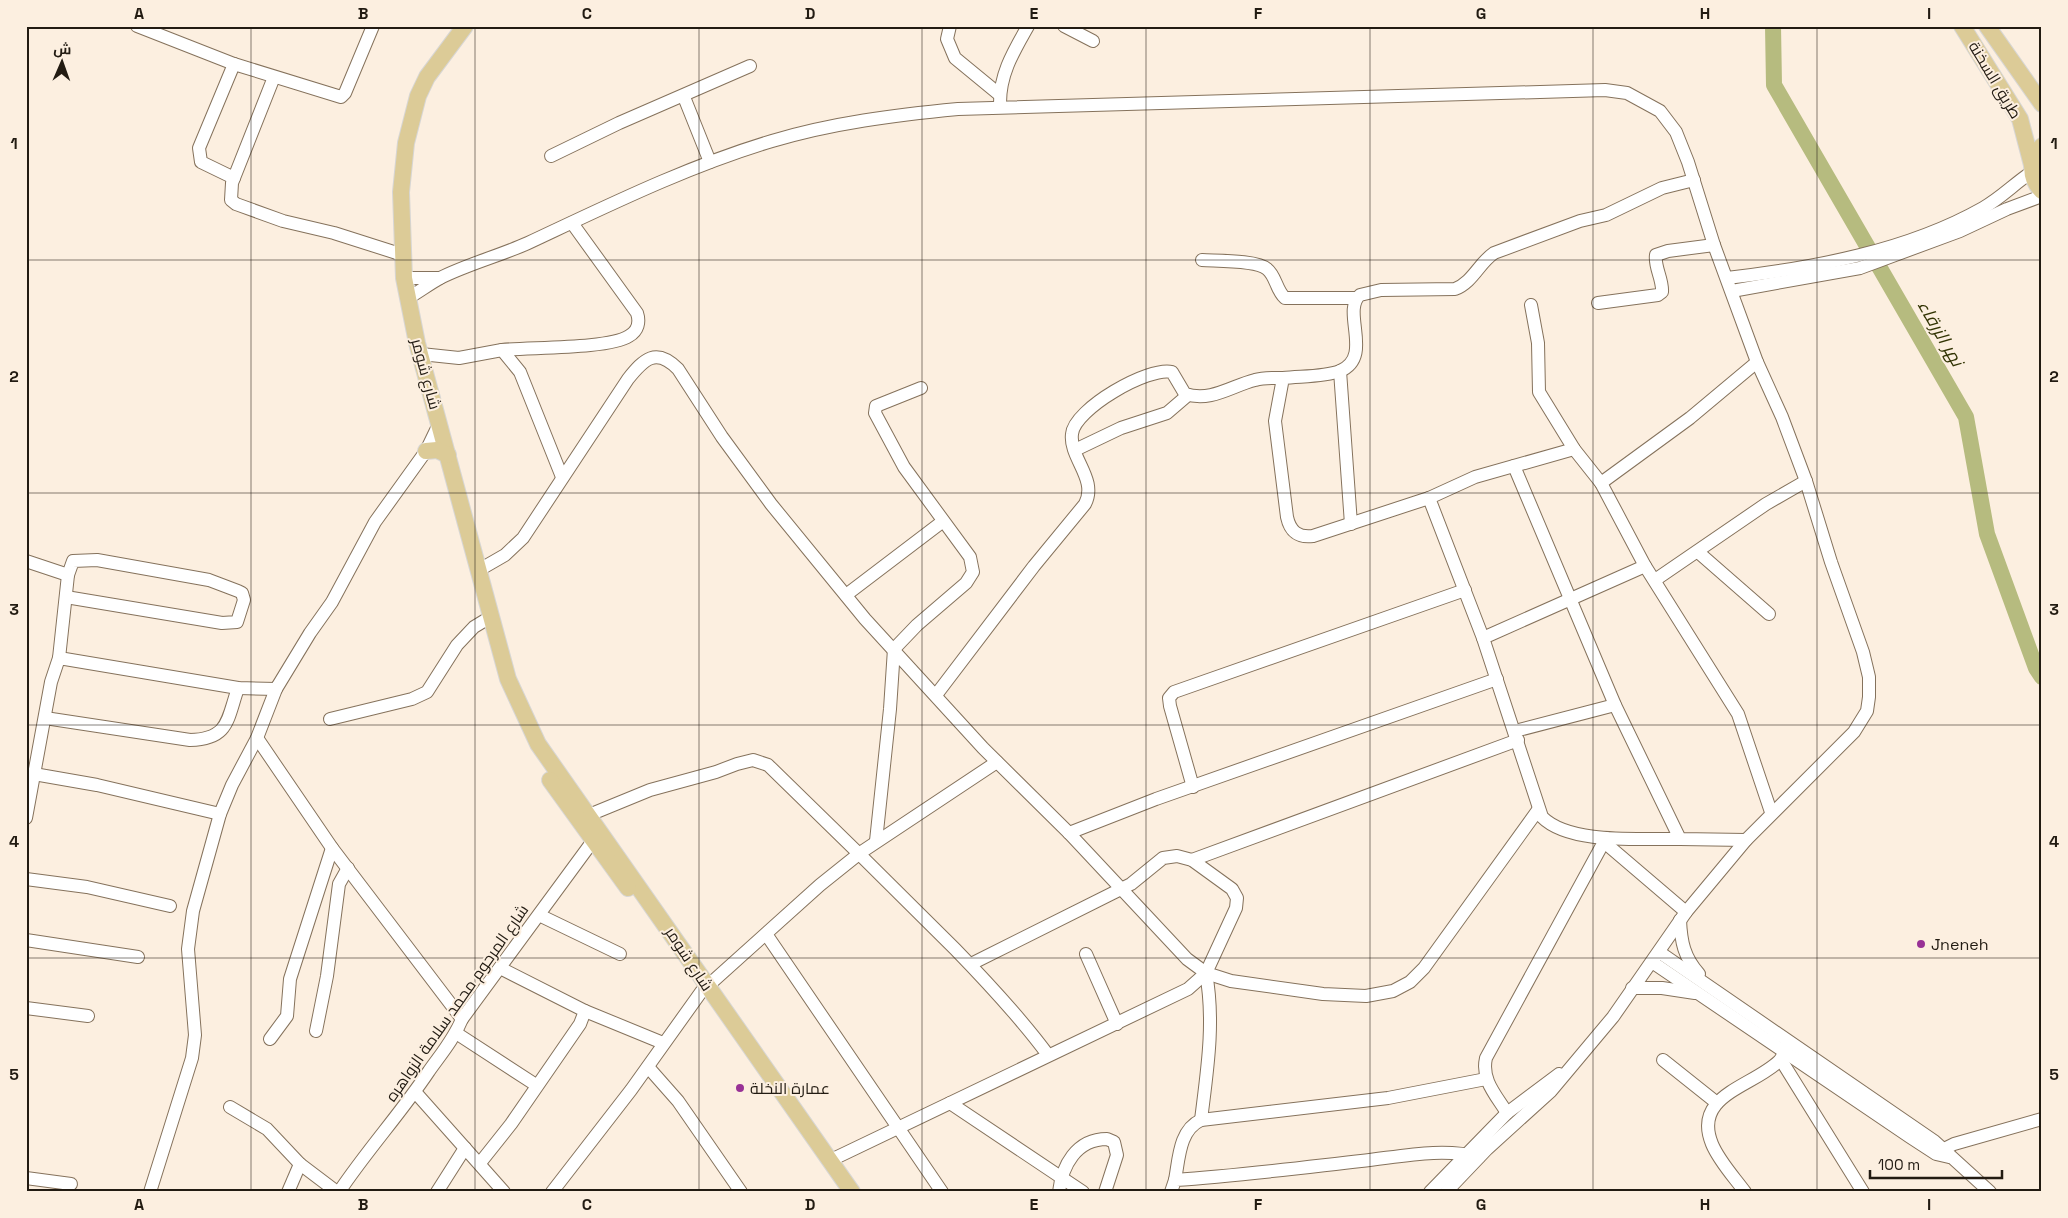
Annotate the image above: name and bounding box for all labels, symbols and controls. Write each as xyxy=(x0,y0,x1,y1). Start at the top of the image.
text: A xyxy=(134,3,144,24)
text: B xyxy=(358,3,368,24)
text: C xyxy=(582,3,592,24)
text: D xyxy=(805,3,815,24)
text: E xyxy=(1030,3,1039,24)
text: F xyxy=(1254,3,1263,24)
text: G xyxy=(1476,3,1486,24)
text: H xyxy=(1700,3,1710,24)
text: I xyxy=(1927,3,1931,24)
street label: طريق السخنة xyxy=(1964,37,2026,123)
north arrow xyxy=(38,38,88,88)
text: ش xyxy=(53,40,72,58)
text: 1 xyxy=(10,133,18,154)
text: 1 xyxy=(2050,133,2058,154)
water label: نهر الزرقاء xyxy=(1913,296,1970,372)
street label: شارع شومر xyxy=(405,335,446,412)
text: 2 xyxy=(9,366,19,387)
text: 2 xyxy=(2049,366,2059,387)
text: 3 xyxy=(9,599,19,620)
text: 3 xyxy=(2049,599,2059,620)
text: 4 xyxy=(9,831,19,852)
text: 4 xyxy=(2049,831,2059,852)
street label: شارع المرحوم محمد سلامة الزواهره xyxy=(381,900,534,1106)
street label: شارع شومر xyxy=(659,922,718,996)
place label: Jneneh xyxy=(1931,934,1988,955)
marker: Jneneh xyxy=(1915,938,1927,950)
text: 5 xyxy=(9,1064,19,1085)
text: 5 xyxy=(2049,1064,2059,1085)
place label: عمارة النخلة xyxy=(750,1078,830,1099)
marker: عمارة النخلة xyxy=(734,1082,746,1094)
scale bar xyxy=(1870,1148,2003,1180)
text: 100 m xyxy=(1878,1155,1920,1174)
text: A xyxy=(134,1194,144,1215)
text: B xyxy=(358,1194,368,1215)
text: C xyxy=(582,1194,592,1215)
text: D xyxy=(805,1194,815,1215)
text: E xyxy=(1030,1194,1039,1215)
text: F xyxy=(1254,1194,1263,1215)
text: G xyxy=(1476,1194,1486,1215)
text: H xyxy=(1700,1194,1710,1215)
text: I xyxy=(1927,1194,1931,1215)

